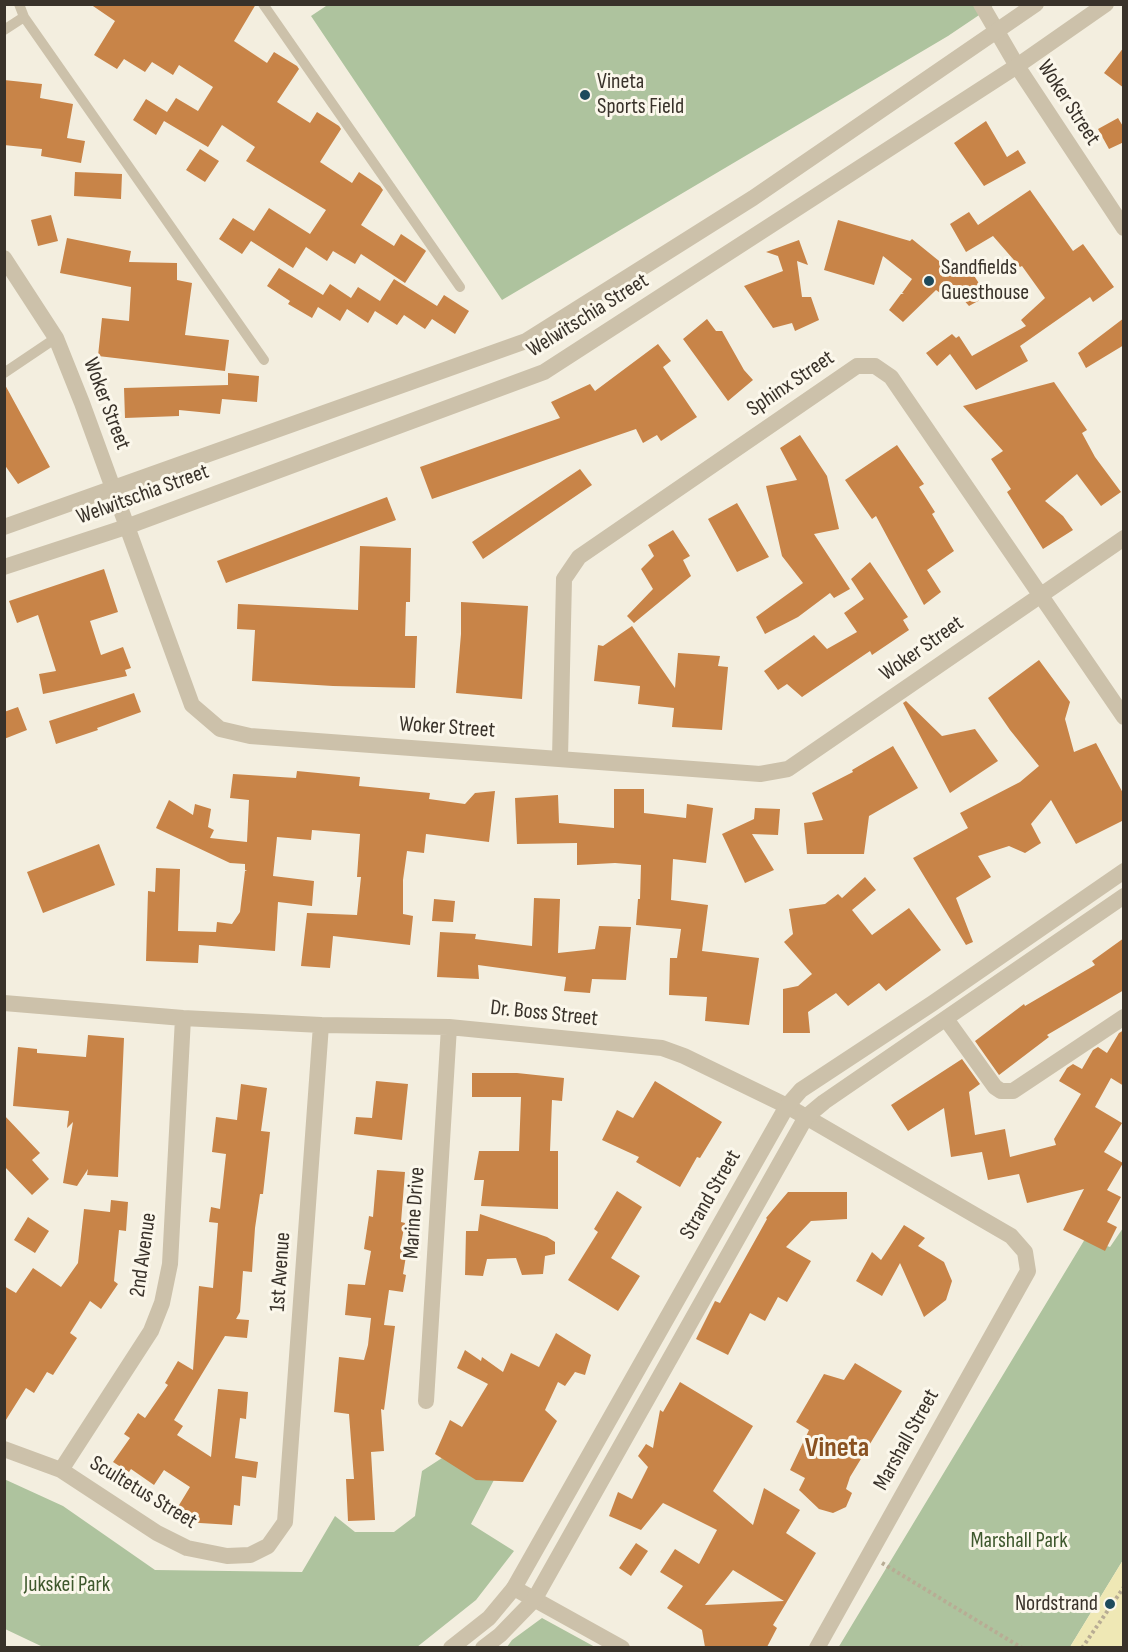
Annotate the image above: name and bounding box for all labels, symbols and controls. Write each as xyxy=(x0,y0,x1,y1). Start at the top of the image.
street label: Woker Street xyxy=(1031,55,1105,151)
place label: Vineta Sports Field xyxy=(597,69,684,120)
marker: Vineta Sports Field xyxy=(578,88,592,102)
place label: Sandfields Guesthouse xyxy=(941,255,1029,306)
street label: Welwitschia Street xyxy=(522,268,654,364)
marker: Sandfields Guesthouse xyxy=(922,274,936,288)
street label: Sphinx Street xyxy=(742,345,840,423)
street label: Woker Street xyxy=(76,354,136,454)
street label: Welwitschia Street xyxy=(73,459,213,531)
street label: Woker Street xyxy=(875,611,969,687)
street label: Woker Street xyxy=(398,711,496,745)
street label: Dr. Boss Street xyxy=(489,995,599,1033)
street label: Strand Street xyxy=(675,1146,747,1244)
street label: Marine Drive xyxy=(399,1166,431,1260)
street label: 2nd Avenue xyxy=(125,1211,163,1299)
street label: 1st Avenue xyxy=(265,1231,297,1313)
street label: Marshall Street xyxy=(868,1385,946,1495)
district label: Vineta xyxy=(805,1432,869,1466)
street label: Scultetus Street xyxy=(85,1451,201,1535)
park label: Marshall Park xyxy=(970,1528,1068,1554)
park label: Jukskei Park xyxy=(24,1572,110,1598)
place label: Nordstrand xyxy=(1015,1591,1098,1617)
marker: Nordstrand xyxy=(1103,1597,1117,1611)

